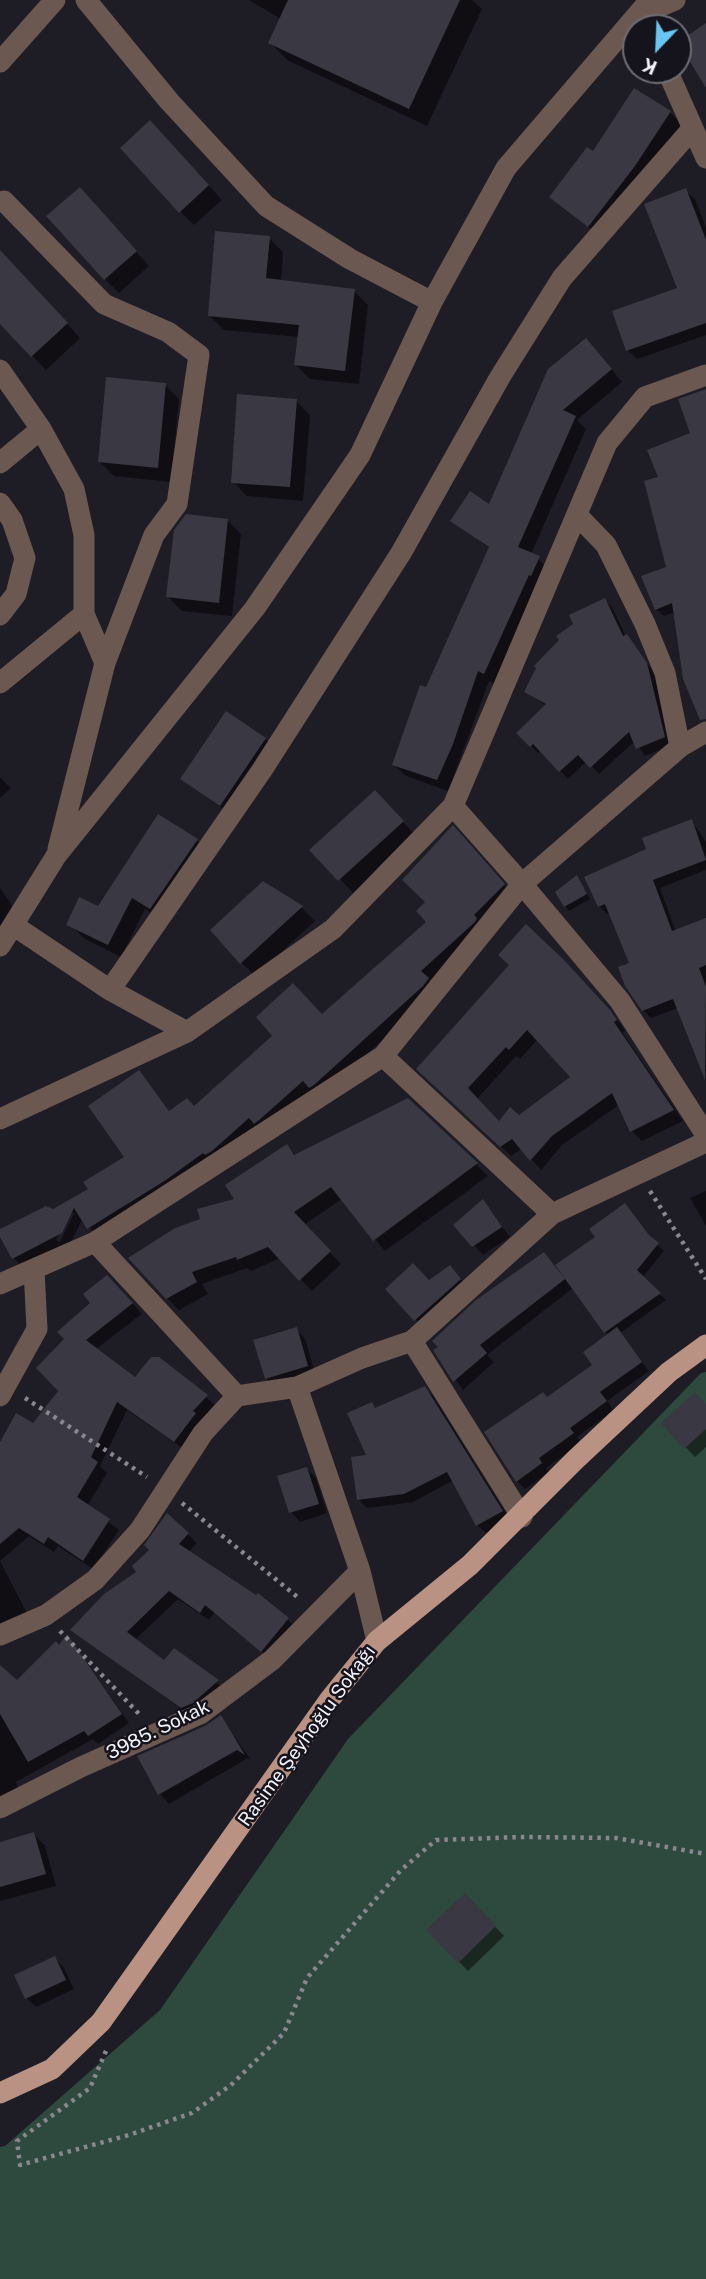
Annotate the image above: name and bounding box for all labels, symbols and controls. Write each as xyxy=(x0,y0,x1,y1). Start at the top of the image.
north arrow xyxy=(622,14,692,84)
text: K xyxy=(639,54,660,79)
street label: Rasime Şeyhoğlu Sokağı xyxy=(234,1641,380,1831)
street label: 3985. Sokak xyxy=(103,1695,213,1765)

